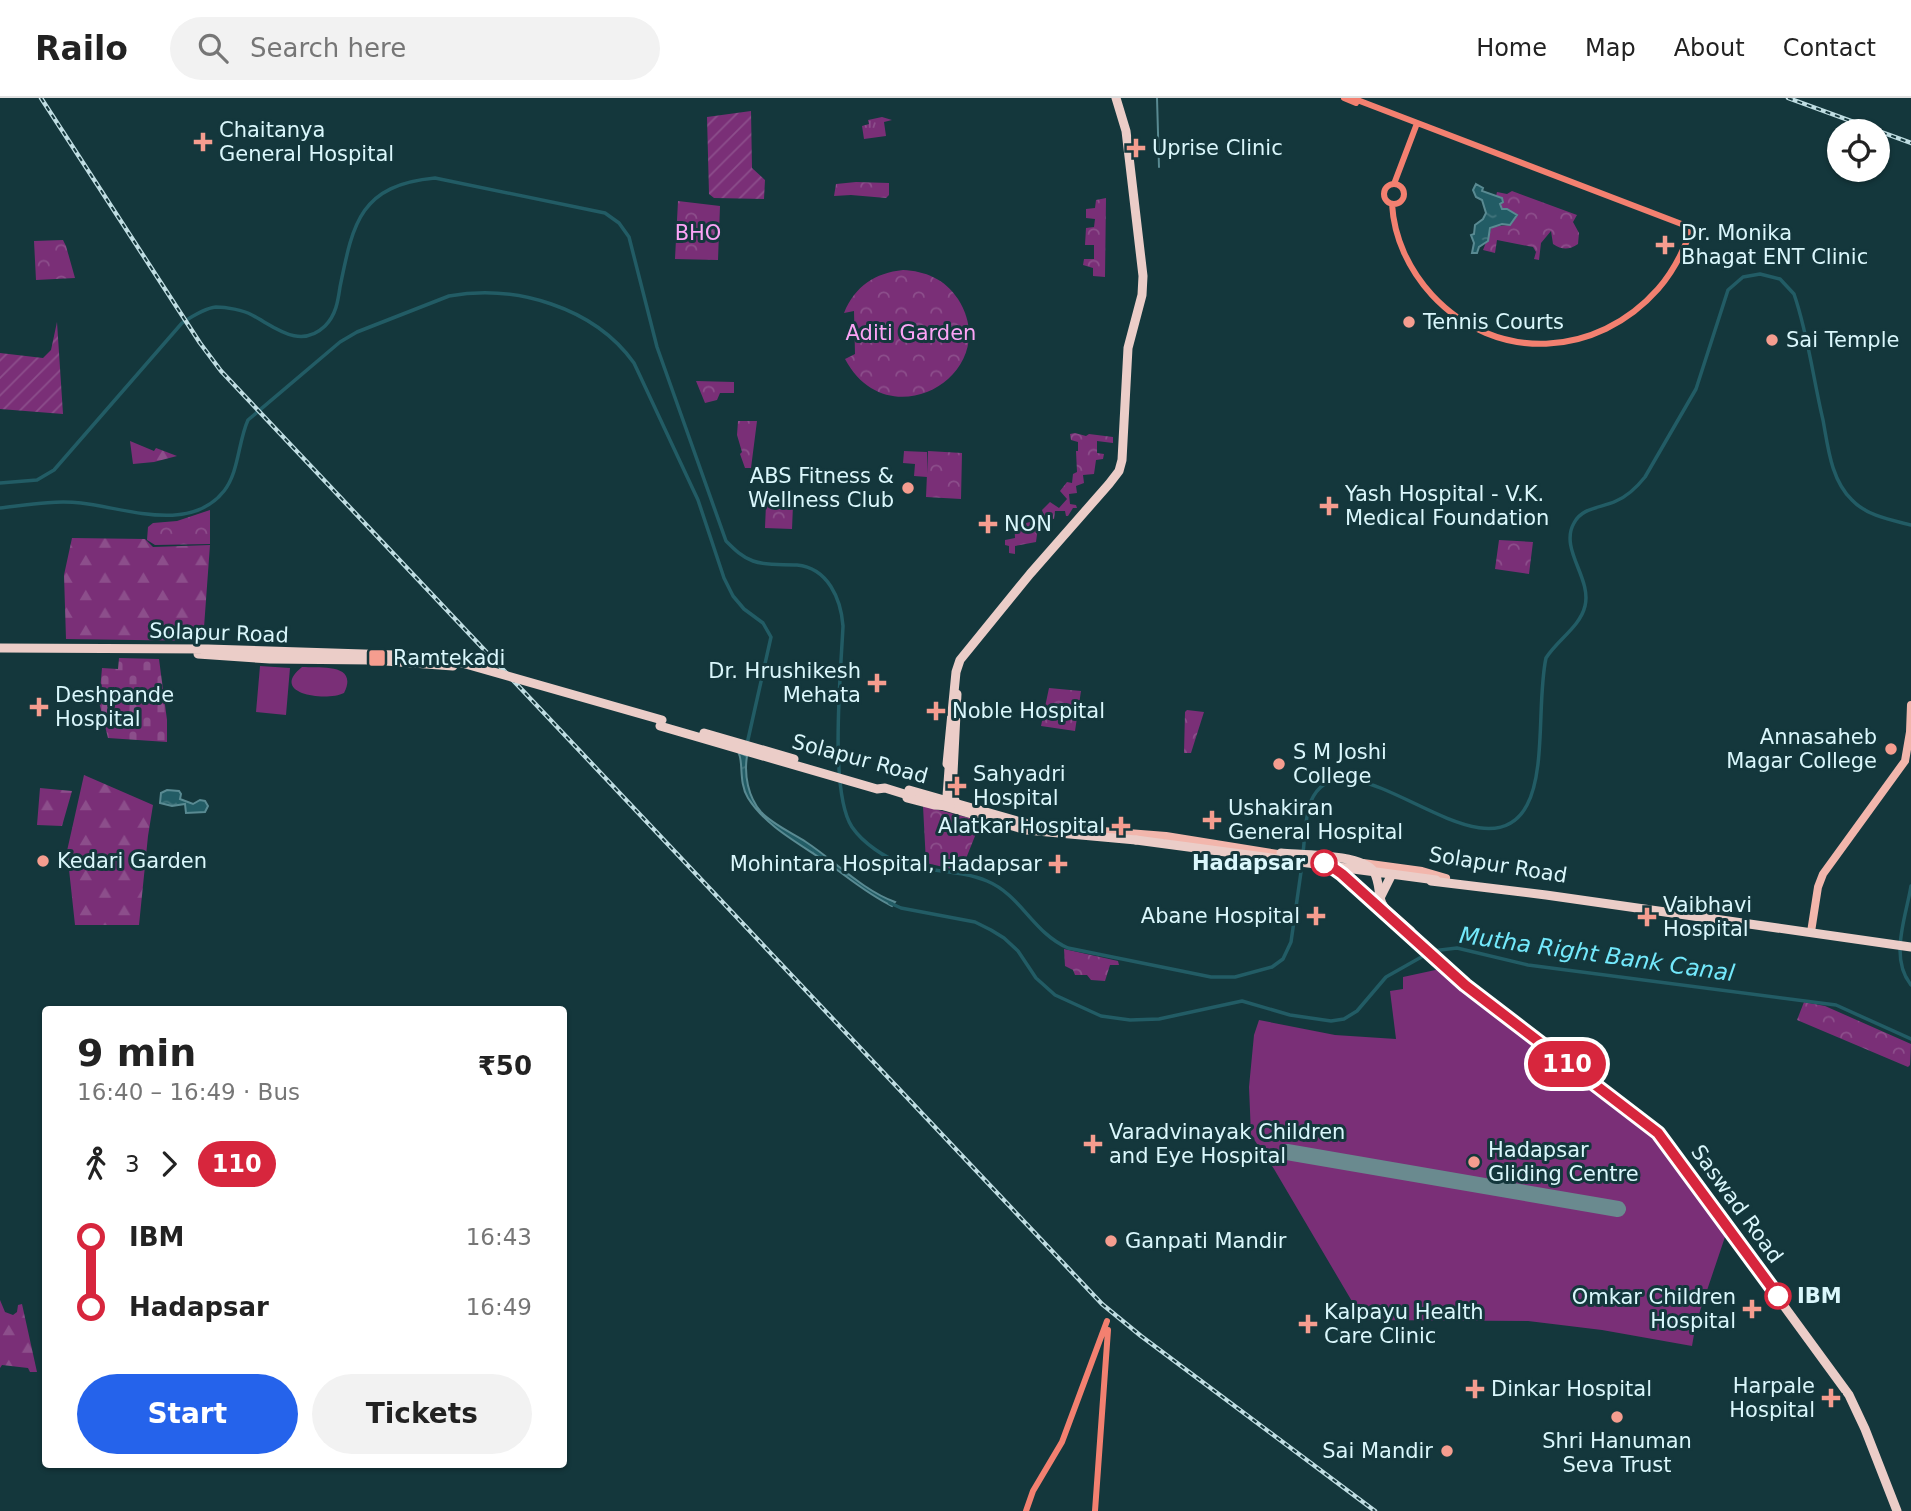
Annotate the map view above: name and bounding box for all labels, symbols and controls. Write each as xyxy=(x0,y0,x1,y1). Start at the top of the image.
search box xyxy=(170,17,660,80)
text: Railo xyxy=(35,29,128,68)
icon: search xyxy=(194,29,232,67)
text: Search here xyxy=(250,33,406,63)
text: Home xyxy=(1476,34,1547,62)
text: Map xyxy=(1585,34,1636,62)
text: About xyxy=(1674,34,1745,62)
text: Contact xyxy=(1783,34,1876,62)
place label: Chaitanya General Hospital xyxy=(219,118,394,166)
map controls xyxy=(1827,119,1890,182)
button: locate xyxy=(1827,119,1890,182)
marker: Chaitanya General Hospital xyxy=(193,132,213,152)
place label: Uprise Clinic xyxy=(1152,136,1283,160)
marker: Uprise Clinic xyxy=(1126,138,1146,158)
park label: BHO xyxy=(675,221,721,245)
place label: Dr. Monika Bhagat ENT Clinic xyxy=(1681,221,1868,269)
marker: Dr. Monika Bhagat ENT Clinic xyxy=(1655,235,1675,255)
place label: Tennis Courts xyxy=(1422,310,1564,334)
marker: Tennis Courts xyxy=(1401,314,1417,330)
park label: Aditi Garden xyxy=(846,321,976,345)
place label: Sai Temple xyxy=(1786,328,1899,352)
marker: Sai Temple xyxy=(1764,332,1780,348)
place label: ABS Fitness & Wellness Club xyxy=(748,464,894,512)
marker: ABS Fitness & Wellness Club xyxy=(900,480,916,496)
place label: Yash Hospital - V.K. Medical Foundation xyxy=(1344,482,1549,530)
marker: Yash Hospital - V.K. Medical Foundation xyxy=(1319,496,1339,516)
place label: NON xyxy=(1004,512,1052,536)
marker: NON xyxy=(978,514,998,534)
street label: Solapur Road xyxy=(149,619,289,647)
place label: Ramtekadi xyxy=(393,646,505,670)
marker: Ramtekadi xyxy=(367,648,387,668)
place label: Dr. Hrushikesh Mehata xyxy=(708,659,861,707)
marker: Dr. Hrushikesh Mehata xyxy=(867,673,887,693)
place label: Deshpande Hospital xyxy=(55,683,174,731)
marker: Deshpande Hospital xyxy=(29,697,49,717)
place label: Noble Hospital xyxy=(952,699,1105,723)
marker: Noble Hospital xyxy=(926,701,946,721)
place label: Annasaheb Magar College xyxy=(1726,725,1877,773)
street label: Solapur Road xyxy=(790,729,930,789)
place label: S M Joshi College xyxy=(1293,740,1387,788)
marker: Annasaheb Magar College xyxy=(1883,741,1899,757)
marker: S M Joshi College xyxy=(1271,756,1287,772)
place label: Sahyadri Hospital xyxy=(973,762,1066,810)
marker: Sahyadri Hospital xyxy=(947,776,967,796)
place label: Ushakiran General Hospital xyxy=(1228,796,1403,844)
marker: Ushakiran General Hospital xyxy=(1202,810,1222,830)
place label: Alatkar Hospital xyxy=(938,814,1105,838)
marker: Alatkar Hospital xyxy=(1111,816,1131,836)
street label: Solapur Road xyxy=(1427,842,1569,888)
place label: Kedari Garden xyxy=(57,849,207,873)
marker: Hadapsar xyxy=(1311,850,1337,876)
place label: Hadapsar xyxy=(1192,851,1306,875)
place label: Mohintara Hospital, Hadapsar xyxy=(730,852,1042,876)
marker: Kedari Garden xyxy=(35,853,51,869)
marker: Mohintara Hospital, Hadapsar xyxy=(1048,854,1068,874)
place label: Vaibhavi Hospital xyxy=(1663,893,1752,941)
place label: Abane Hospital xyxy=(1141,904,1300,928)
marker: Abane Hospital xyxy=(1306,906,1326,926)
marker: Vaibhavi Hospital xyxy=(1637,907,1657,927)
water label: Mutha Right Bank Canal xyxy=(1458,922,1737,986)
text: 9 min xyxy=(77,1031,196,1075)
line badge: 110 xyxy=(1527,1041,1607,1087)
text: 110 xyxy=(1542,1050,1592,1078)
text: ₹50 xyxy=(478,1051,532,1081)
text: 16:40 – 16:49 · Bus xyxy=(77,1079,300,1105)
place label: Varadvinayak Children and Eye Hospital xyxy=(1109,1120,1345,1168)
marker: Varadvinayak Children and Eye Hospital xyxy=(1083,1134,1103,1154)
place label: Hadapsar Gliding Centre xyxy=(1488,1138,1639,1186)
street label: Saswad Road xyxy=(1686,1140,1788,1268)
icon: walk xyxy=(77,1145,115,1183)
icon: forward xyxy=(150,1145,188,1183)
text: 110 xyxy=(212,1150,262,1178)
text: 3 xyxy=(125,1151,140,1177)
marker: Hadapsar Gliding Centre xyxy=(1466,1154,1482,1170)
text: IBM xyxy=(129,1222,184,1252)
text: 16:43 xyxy=(466,1224,532,1250)
place label: Ganpati Mandir xyxy=(1125,1229,1287,1253)
marker: Ganpati Mandir xyxy=(1103,1233,1119,1249)
marker: IBM xyxy=(1765,1283,1791,1309)
place label: IBM xyxy=(1797,1284,1842,1308)
place label: Omkar Children Hospital xyxy=(1572,1285,1736,1333)
text: Hadapsar xyxy=(129,1292,269,1322)
text: 16:49 xyxy=(466,1294,532,1320)
marker: Omkar Children Hospital xyxy=(1742,1299,1762,1319)
place label: Kalpayu Health Care Clinic xyxy=(1324,1300,1484,1348)
marker: Kalpayu Health Care Clinic xyxy=(1298,1314,1318,1334)
button: Start xyxy=(77,1374,298,1454)
button: Tickets xyxy=(312,1374,532,1454)
place label: Harpale Hospital xyxy=(1729,1374,1815,1422)
place label: Dinkar Hospital xyxy=(1491,1377,1652,1401)
marker: Dinkar Hospital xyxy=(1465,1379,1485,1399)
marker: Harpale Hospital xyxy=(1821,1388,1841,1408)
marker: Shri Hanuman Seva Trust xyxy=(1609,1409,1625,1425)
place label: Shri Hanuman Seva Trust xyxy=(1542,1429,1692,1477)
place label: Sai Mandir xyxy=(1322,1439,1433,1463)
marker: Sai Mandir xyxy=(1439,1443,1455,1459)

